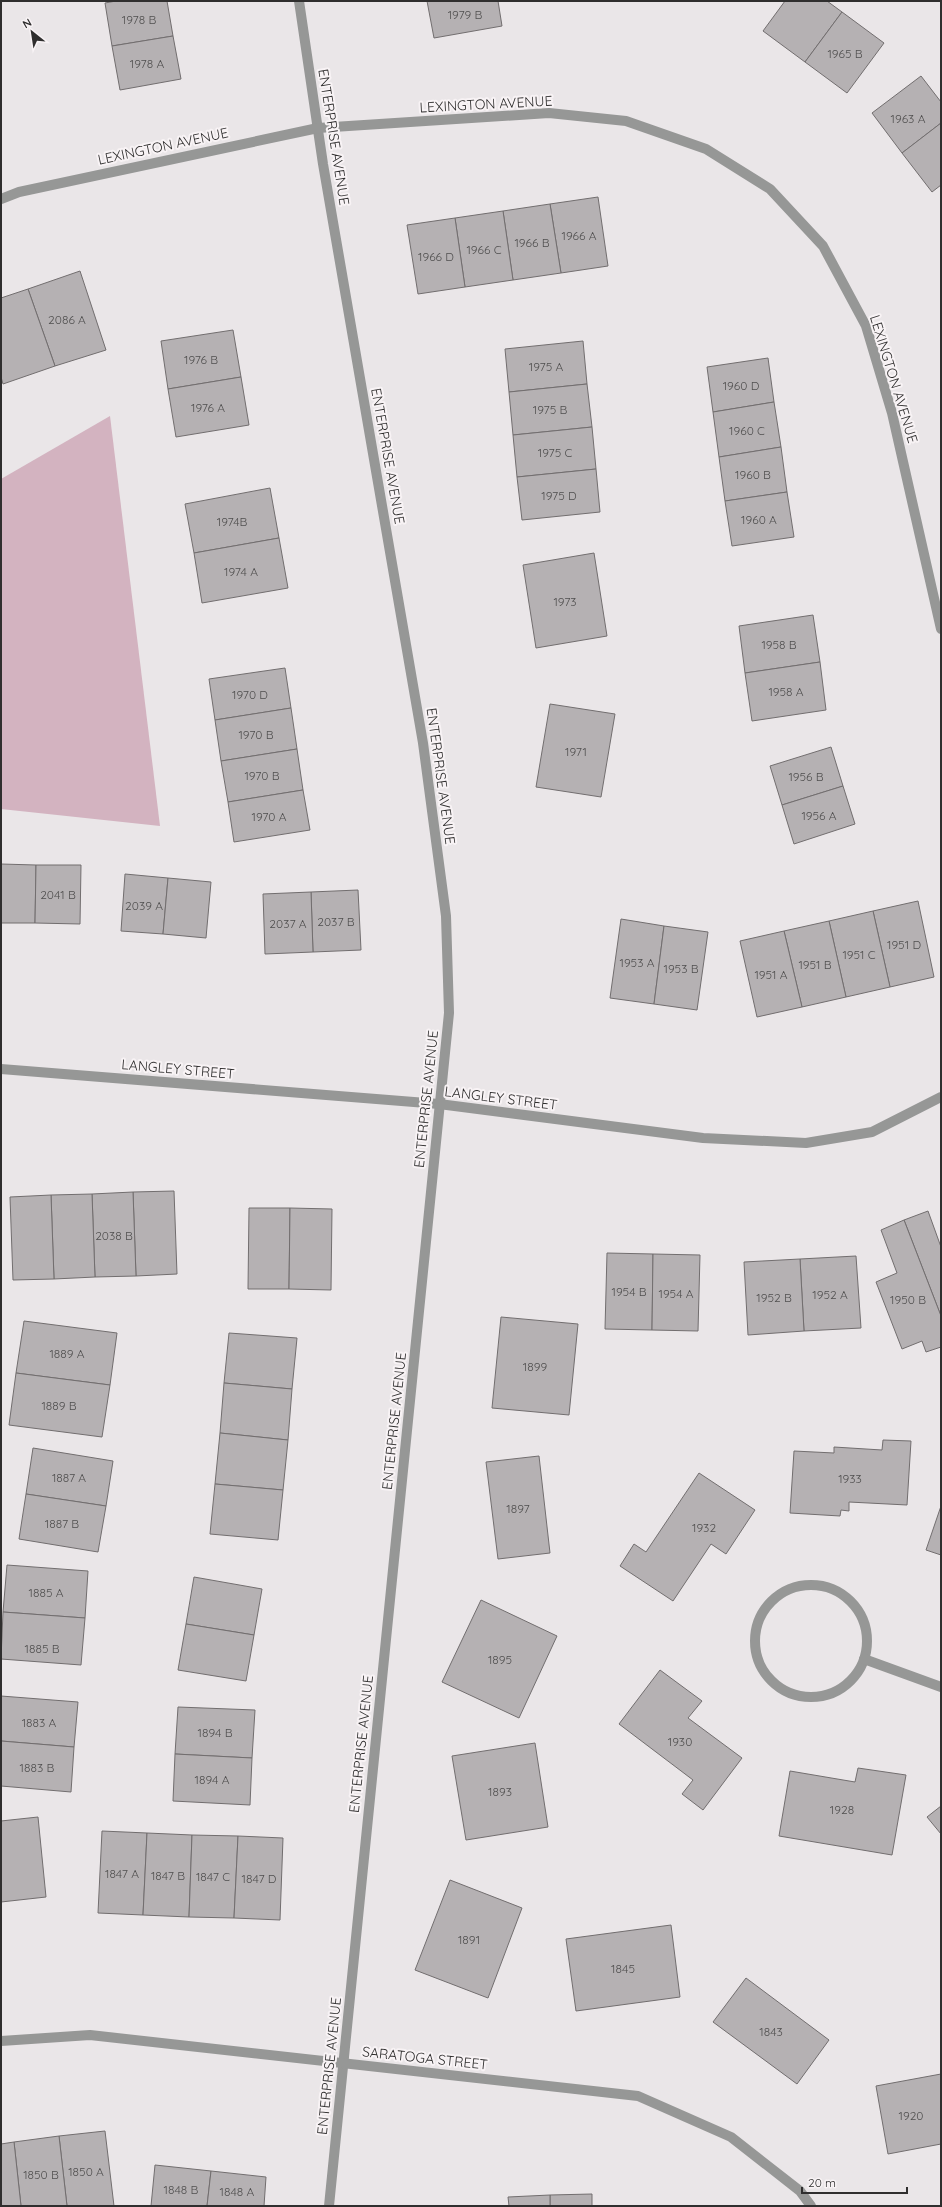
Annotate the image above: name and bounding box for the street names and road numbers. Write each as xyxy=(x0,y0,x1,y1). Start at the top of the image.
street label: ENTERPRISE AVENUE xyxy=(314,67,354,207)
street label: LEXINGTON AVENUE xyxy=(419,92,553,116)
street label: LEXINGTON AVENUE xyxy=(96,123,230,169)
street label: LEXINGTON AVENUE xyxy=(866,313,922,445)
street label: ENTERPRISE AVENUE xyxy=(367,387,409,526)
street label: ENTERPRISE AVENUE xyxy=(422,706,460,846)
street label: ENTERPRISE AVENUE xyxy=(410,1029,442,1169)
street label: LANGLEY STREET xyxy=(121,1055,235,1083)
street label: LANGLEY STREET xyxy=(444,1082,558,1114)
street label: ENTERPRISE AVENUE xyxy=(378,1351,410,1491)
street label: ENTERPRISE AVENUE xyxy=(345,1674,377,1814)
street label: ENTERPRISE AVENUE xyxy=(313,1996,345,2136)
street label: SARATOGA STREET xyxy=(361,2042,489,2074)

